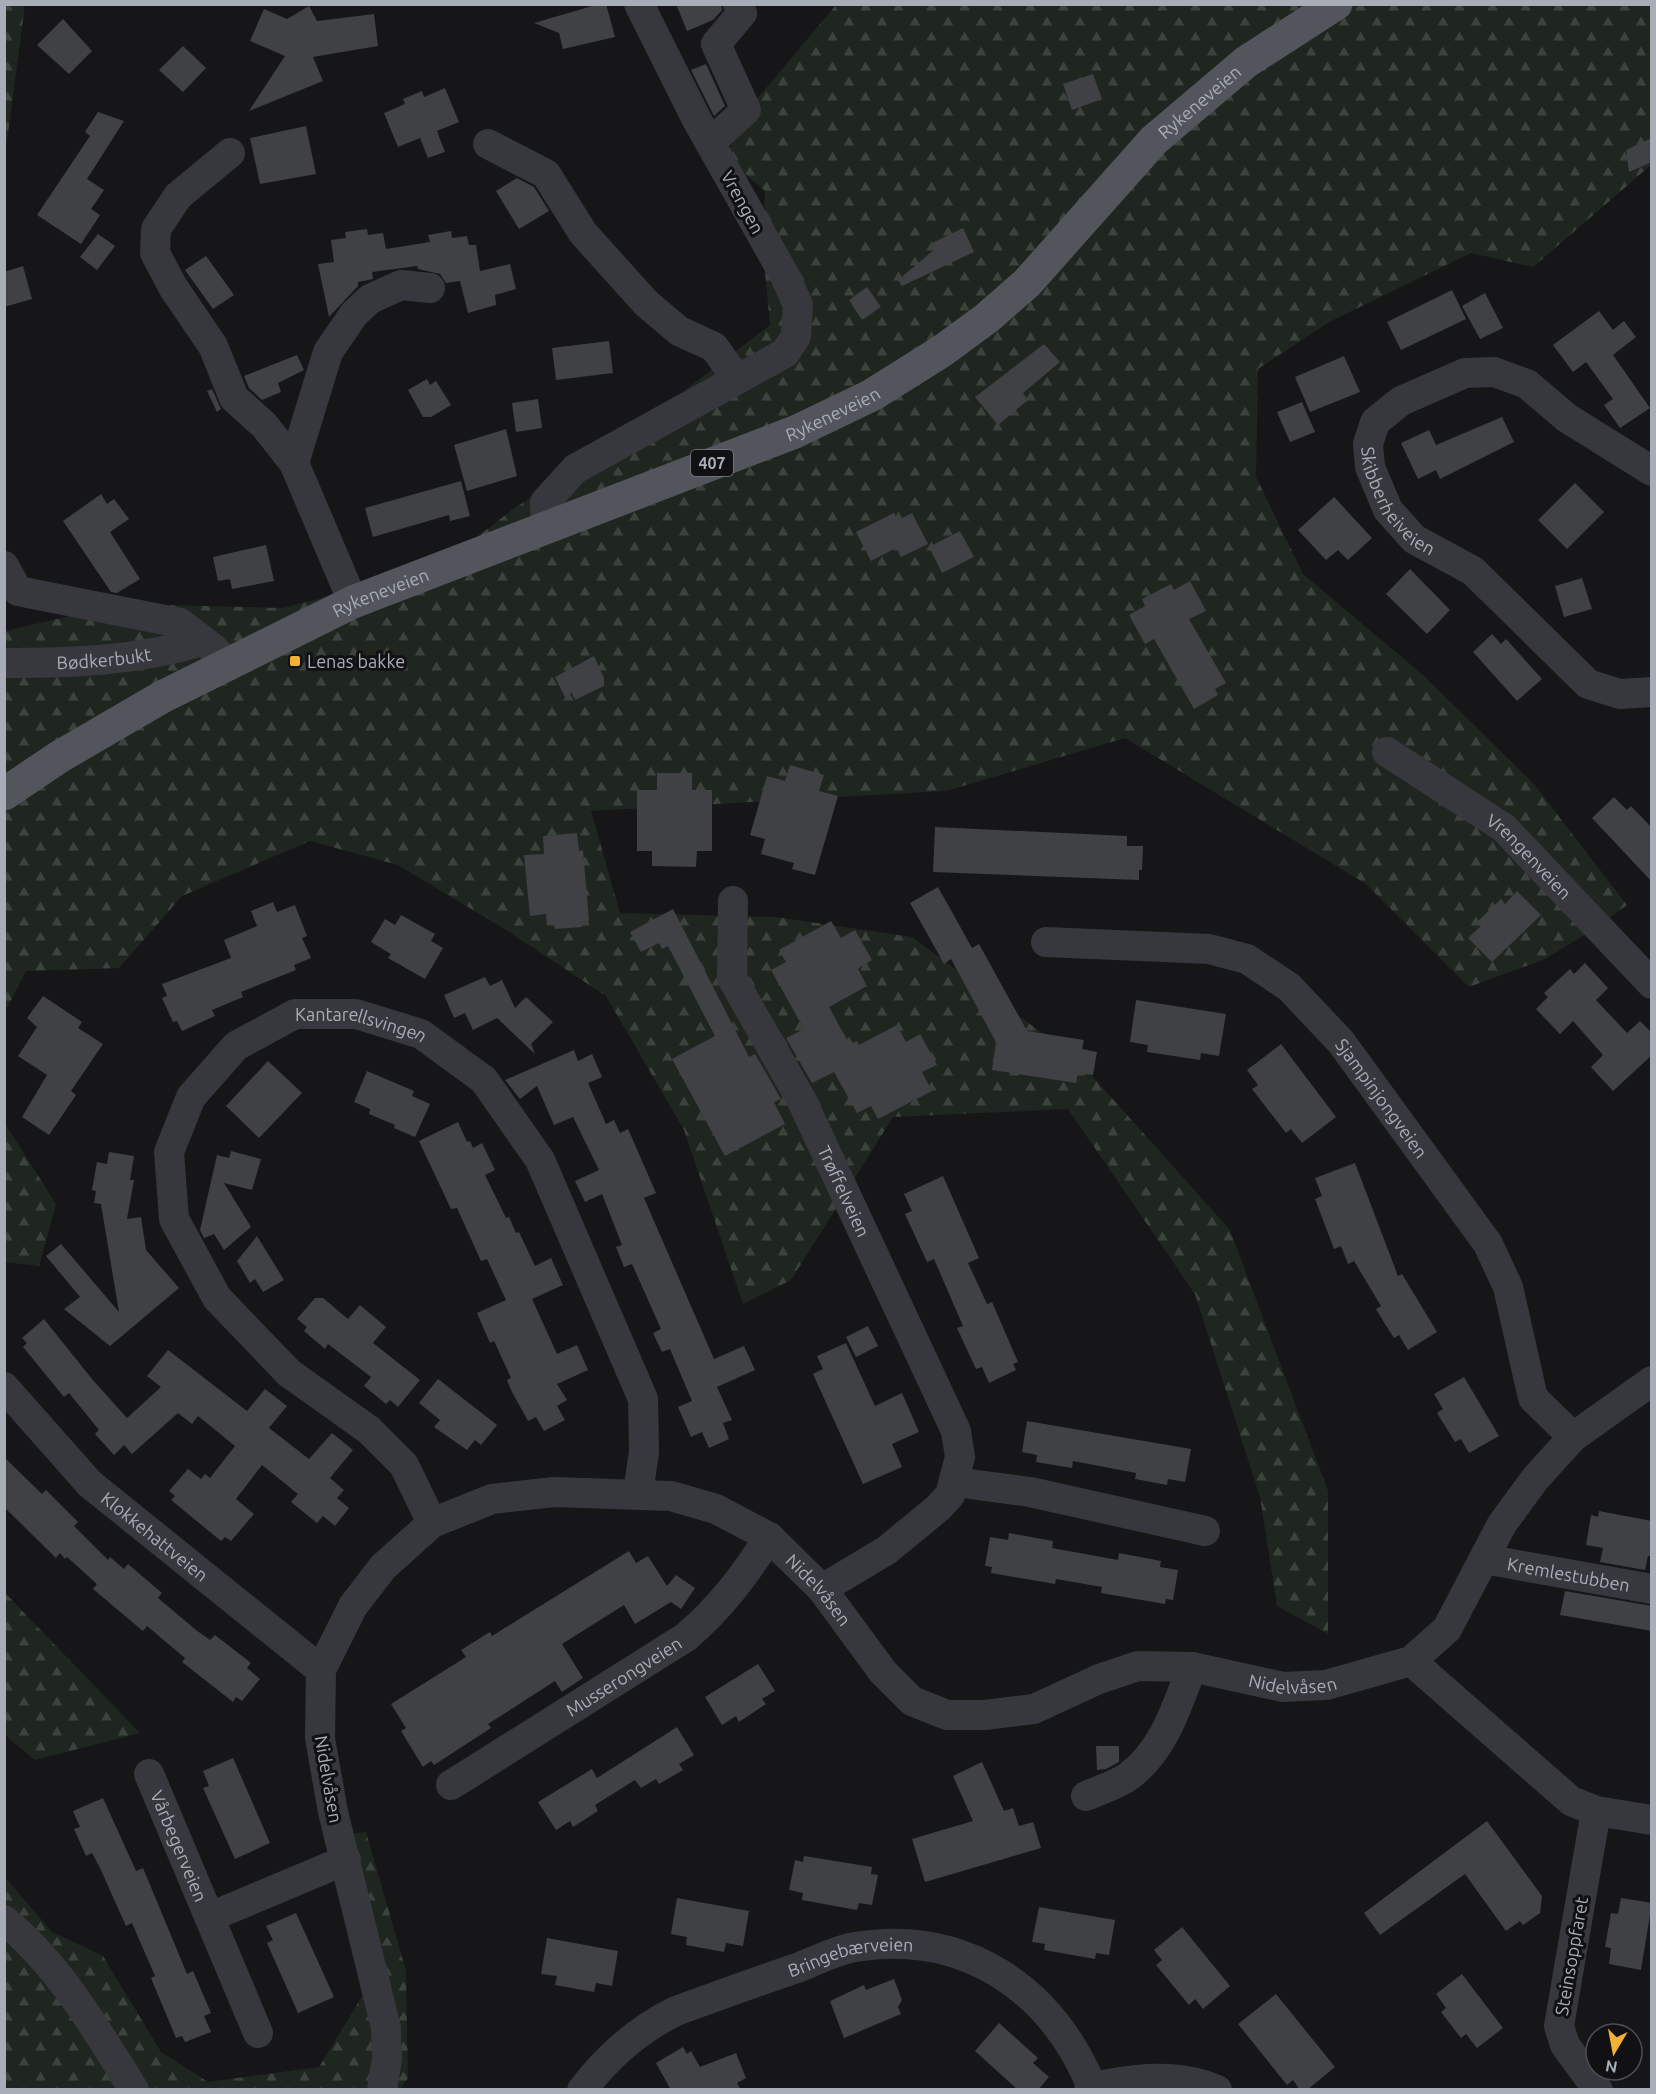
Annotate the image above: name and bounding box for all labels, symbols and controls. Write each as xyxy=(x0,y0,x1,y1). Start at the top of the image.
street label: Rykeneveien xyxy=(1154,61,1245,142)
street label: Vrengen xyxy=(718,167,768,237)
street label: Rykeneveien xyxy=(783,383,883,445)
street label: Skibberheiveien xyxy=(1358,446,1439,559)
road number: 407 xyxy=(691,450,733,476)
street label: Rykeneveien xyxy=(329,564,432,621)
street label: Bødkerbukt xyxy=(56,643,153,672)
place label: Lenas bakke xyxy=(307,651,405,671)
marker: Lenas bakke xyxy=(288,654,302,668)
street label: Vrengenveien xyxy=(1483,810,1576,903)
street label: Kantarellsvingen xyxy=(295,1004,432,1046)
street label: Sjampinjongveien xyxy=(1332,1035,1432,1162)
street label: Trøffelveien xyxy=(814,1142,874,1240)
street label: Klokkehattveien xyxy=(98,1487,212,1585)
street label: Nidelvåsen xyxy=(782,1550,855,1629)
street label: Kremlestubben xyxy=(1506,1553,1632,1595)
street label: Musserongveien xyxy=(562,1632,685,1720)
street label: Nidelvåsen xyxy=(1247,1670,1339,1697)
street label: Nidelvåsen xyxy=(311,1734,347,1824)
street label: Vårbegerveien xyxy=(147,1787,211,1904)
street label: Steinsoppfaret xyxy=(1551,1895,1591,2017)
street label: Bringebærveien xyxy=(785,1934,914,1980)
north arrow xyxy=(1584,2022,1644,2082)
text: N xyxy=(1604,2057,1619,2077)

